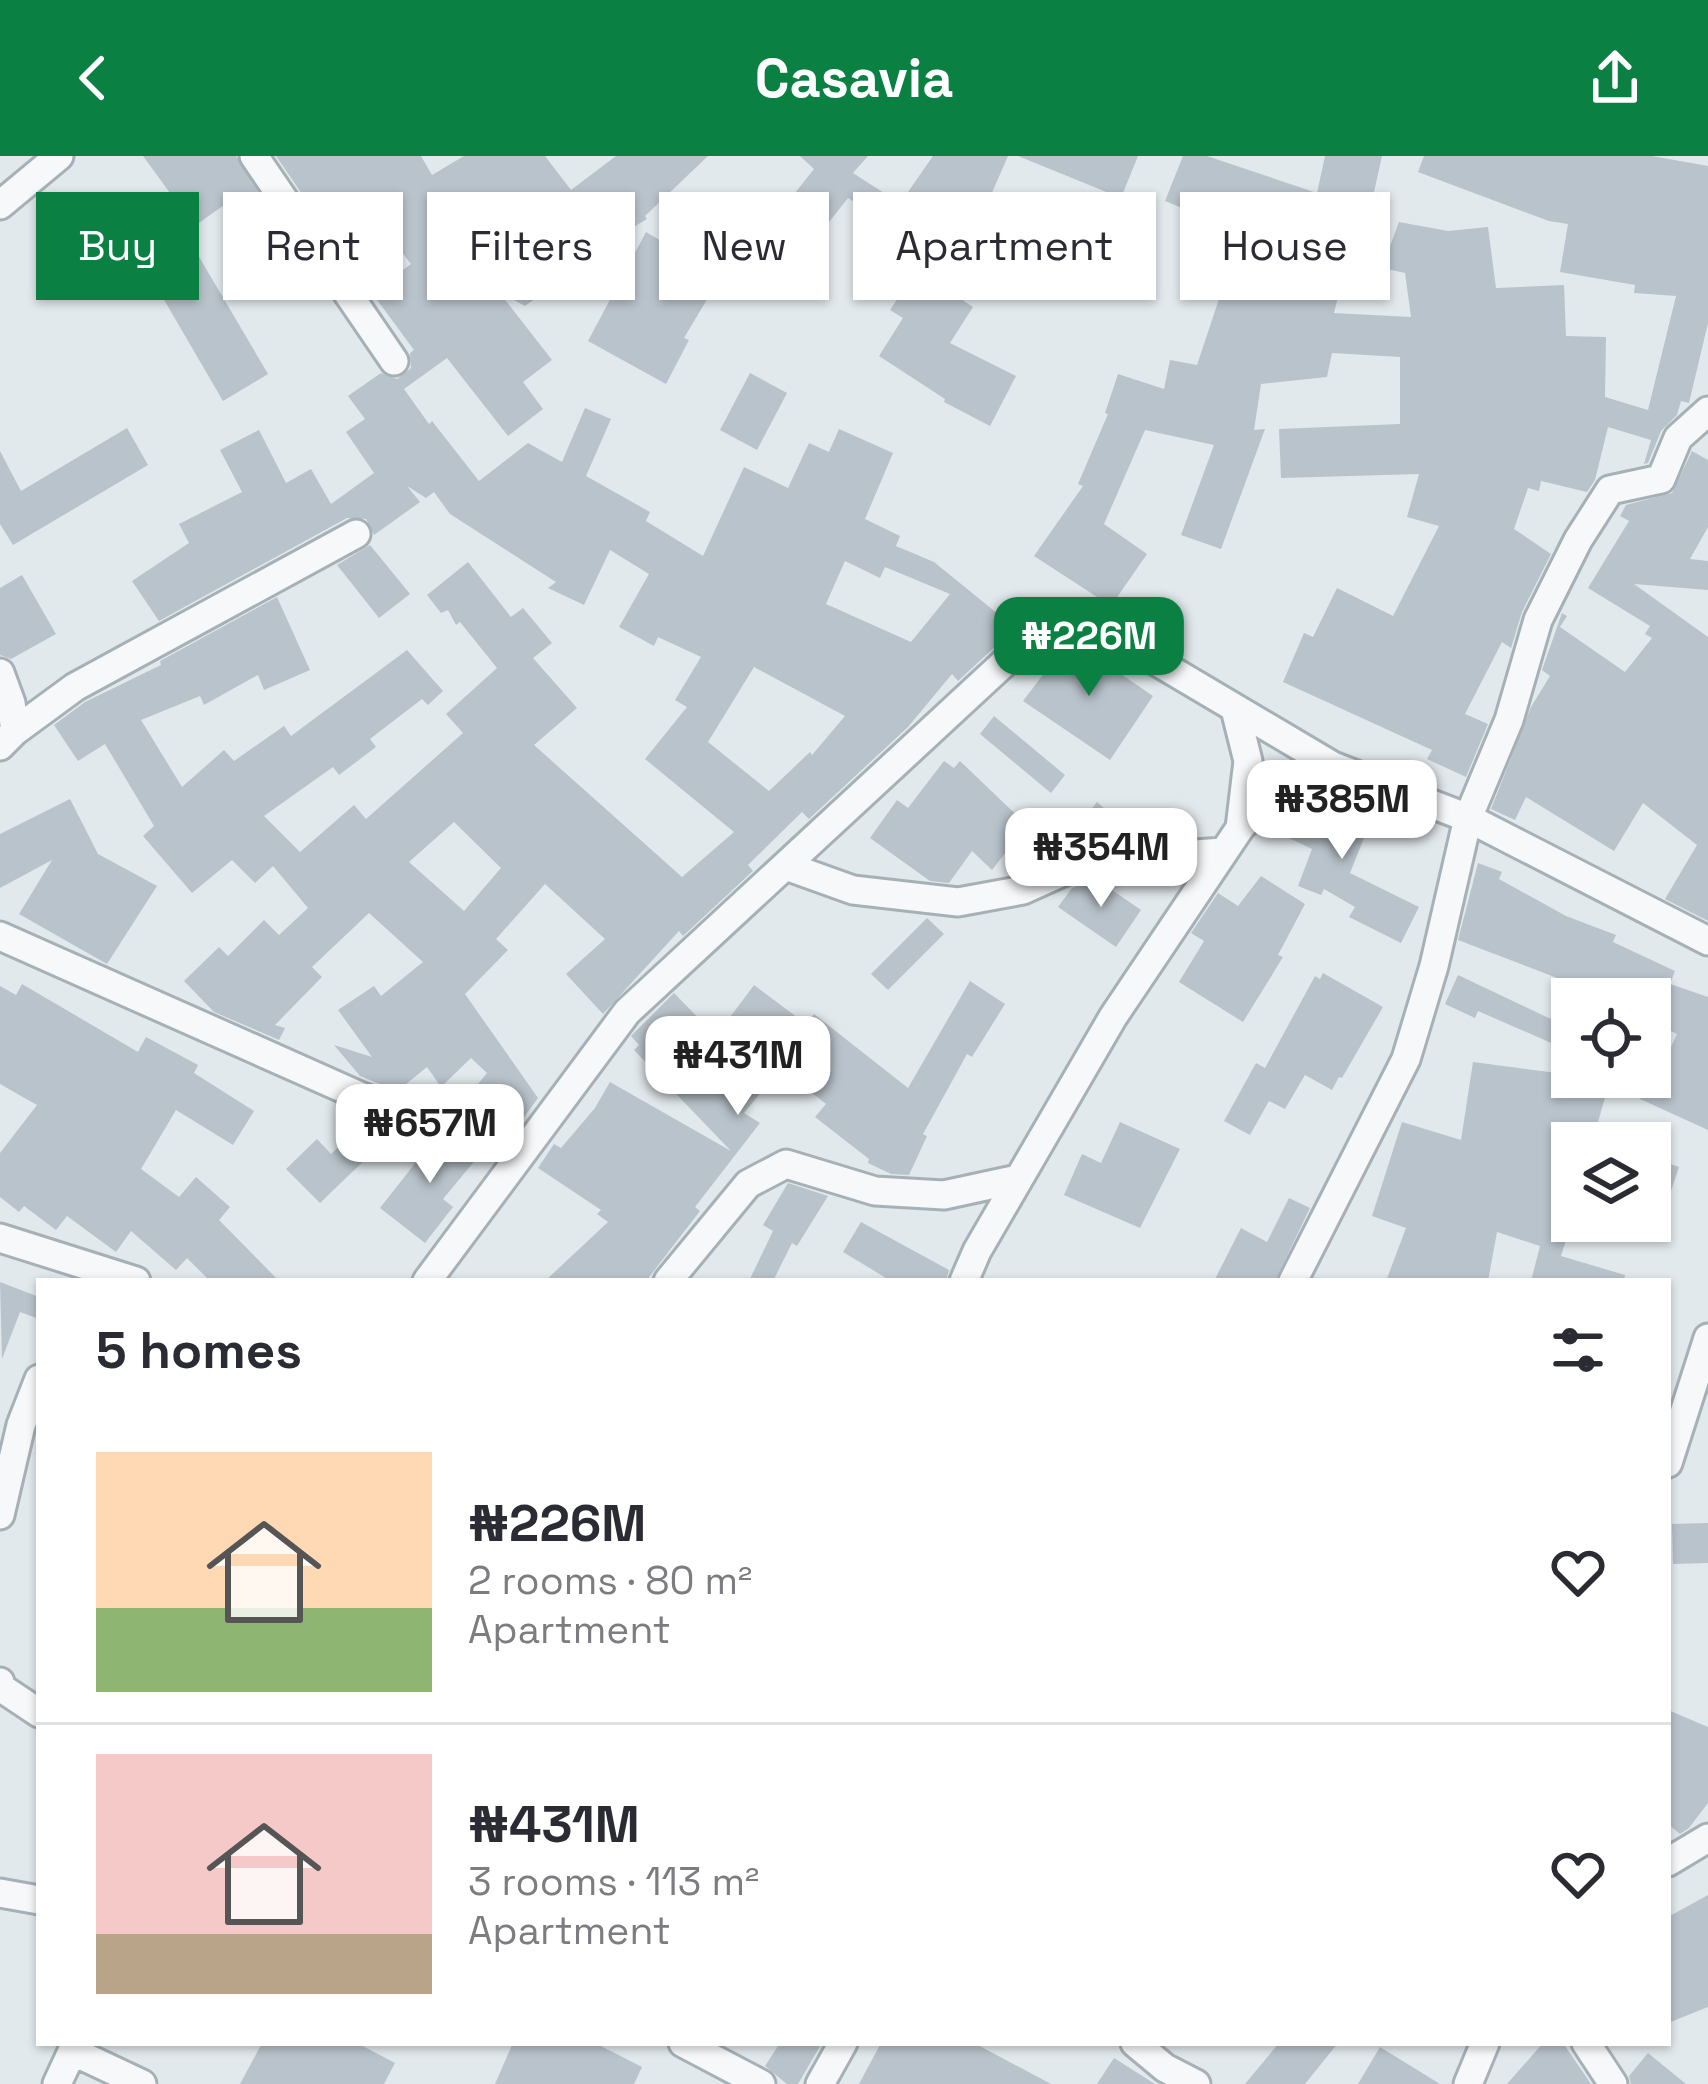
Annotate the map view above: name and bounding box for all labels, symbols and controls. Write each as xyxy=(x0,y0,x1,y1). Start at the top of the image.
text: Casavia xyxy=(755,44,953,113)
icon: back xyxy=(60,45,126,111)
icon: share xyxy=(1582,45,1648,111)
chip: Buy xyxy=(36,192,199,300)
chip: Rent xyxy=(223,192,403,300)
chip: Filters xyxy=(427,192,635,300)
chip: New xyxy=(659,192,829,300)
chip: Apartment xyxy=(853,192,1156,300)
chip: House xyxy=(1180,192,1390,300)
pin: ₦226M xyxy=(1005,597,1173,699)
text: ₦226M xyxy=(1021,611,1157,660)
pin: ₦385M xyxy=(1258,760,1426,862)
text: ₦385M xyxy=(1274,774,1410,823)
pin: ₦354M xyxy=(1017,808,1185,910)
text: ₦354M xyxy=(1032,822,1170,871)
map controls xyxy=(1551,978,1671,1242)
button: locate xyxy=(1551,978,1671,1098)
pin: ₦431M xyxy=(654,1016,822,1118)
text: ₦431M xyxy=(672,1030,804,1079)
pin: ₦657M xyxy=(346,1084,514,1186)
text: ₦657M xyxy=(363,1098,497,1147)
button: layers xyxy=(1551,1122,1671,1242)
icon: filters xyxy=(1545,1317,1611,1383)
text: 5 homes xyxy=(96,1318,302,1383)
text: ₦226M xyxy=(468,1491,646,1556)
icon: home xyxy=(192,1500,336,1644)
icon: heart xyxy=(1545,1539,1611,1605)
text: 2 rooms · 80 m² xyxy=(468,1556,752,1605)
text: Apartment xyxy=(468,1605,671,1654)
text: ₦431M xyxy=(468,1792,640,1857)
icon: home xyxy=(192,1802,336,1946)
icon: heart xyxy=(1545,1841,1611,1907)
text: 3 rooms · 113 m² xyxy=(468,1857,759,1906)
text: Apartment xyxy=(468,1906,671,1955)

